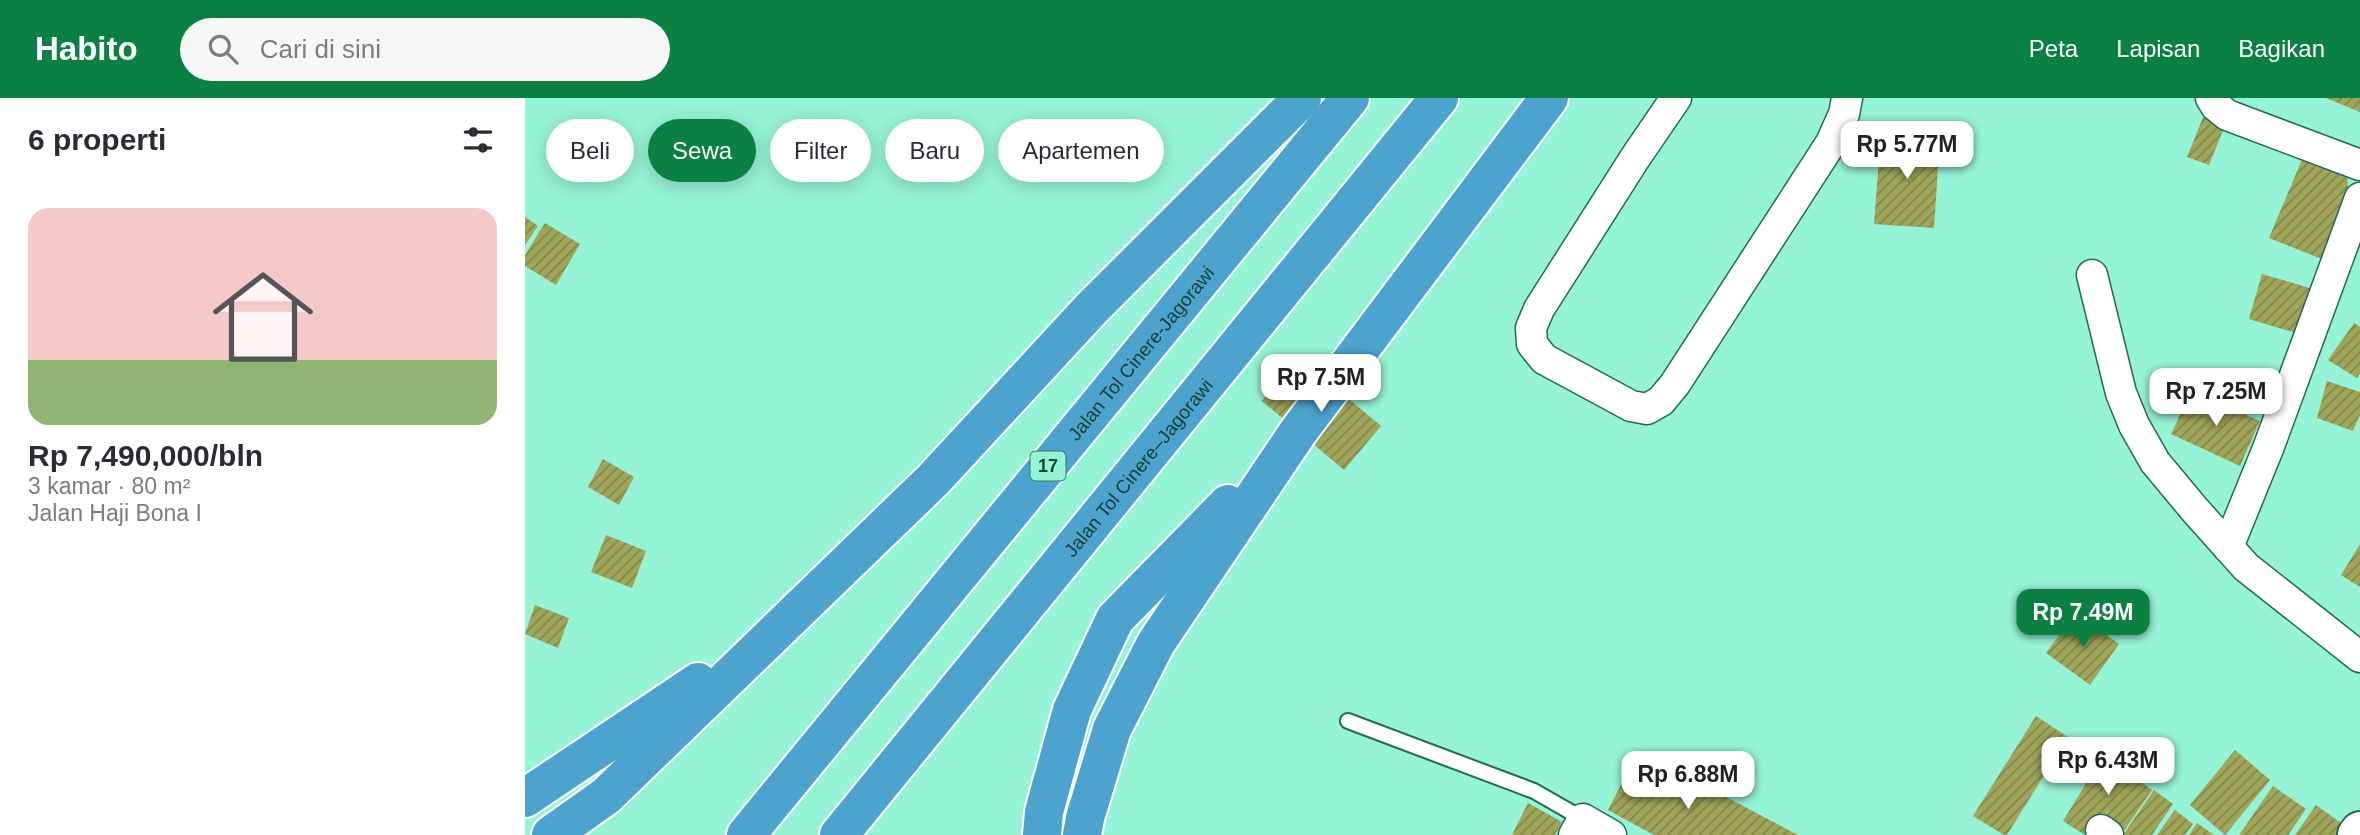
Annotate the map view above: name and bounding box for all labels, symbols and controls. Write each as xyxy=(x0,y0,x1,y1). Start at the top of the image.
search box xyxy=(180,18,670,81)
text: Habito xyxy=(35,30,138,67)
icon: search xyxy=(204,30,242,68)
text: Cari di sini xyxy=(260,34,381,64)
text: Peta xyxy=(2029,35,2078,62)
text: Lapisan xyxy=(2116,35,2200,62)
text: Bagikan xyxy=(2238,35,2325,62)
chip: Beli xyxy=(546,119,634,182)
chip: Sewa xyxy=(648,119,756,182)
chip: Filter xyxy=(770,119,871,182)
chip: Baru xyxy=(885,119,984,182)
chip: Apartemen xyxy=(998,119,1164,182)
icon: filters xyxy=(459,121,497,159)
pin: Rp 5.77M xyxy=(1835,122,1979,181)
text: 6 properti xyxy=(28,123,166,156)
text: Rp 5.77M xyxy=(1857,131,1957,157)
icon: home xyxy=(200,254,326,380)
street label: Jalan Tol Cinere-Jagorawi xyxy=(1064,262,1219,445)
pin: Rp 7.5M xyxy=(1256,354,1386,414)
text: Rp 7.5M xyxy=(1277,364,1365,390)
pin: Rp 7.25M xyxy=(2144,368,2288,428)
street label: Jalan Tol Cinere–Jagorawi xyxy=(1060,375,1217,561)
text: Rp 7.25M xyxy=(2166,378,2266,404)
text: Rp 7,490,000/bln xyxy=(28,439,263,472)
road number: 17 xyxy=(1030,452,1065,480)
text: 3 kamar · 80 m² xyxy=(28,473,190,499)
text: Jalan Haji Bona I xyxy=(28,500,202,526)
pin: Rp 7.49M xyxy=(2011,589,2155,649)
text: Rp 7.49M xyxy=(2033,599,2133,625)
pin: Rp 6.43M xyxy=(2036,738,2180,797)
text: Rp 6.43M xyxy=(2058,747,2158,773)
pin: Rp 6.88M xyxy=(1616,752,1760,811)
text: Rp 6.88M xyxy=(1638,761,1738,787)

